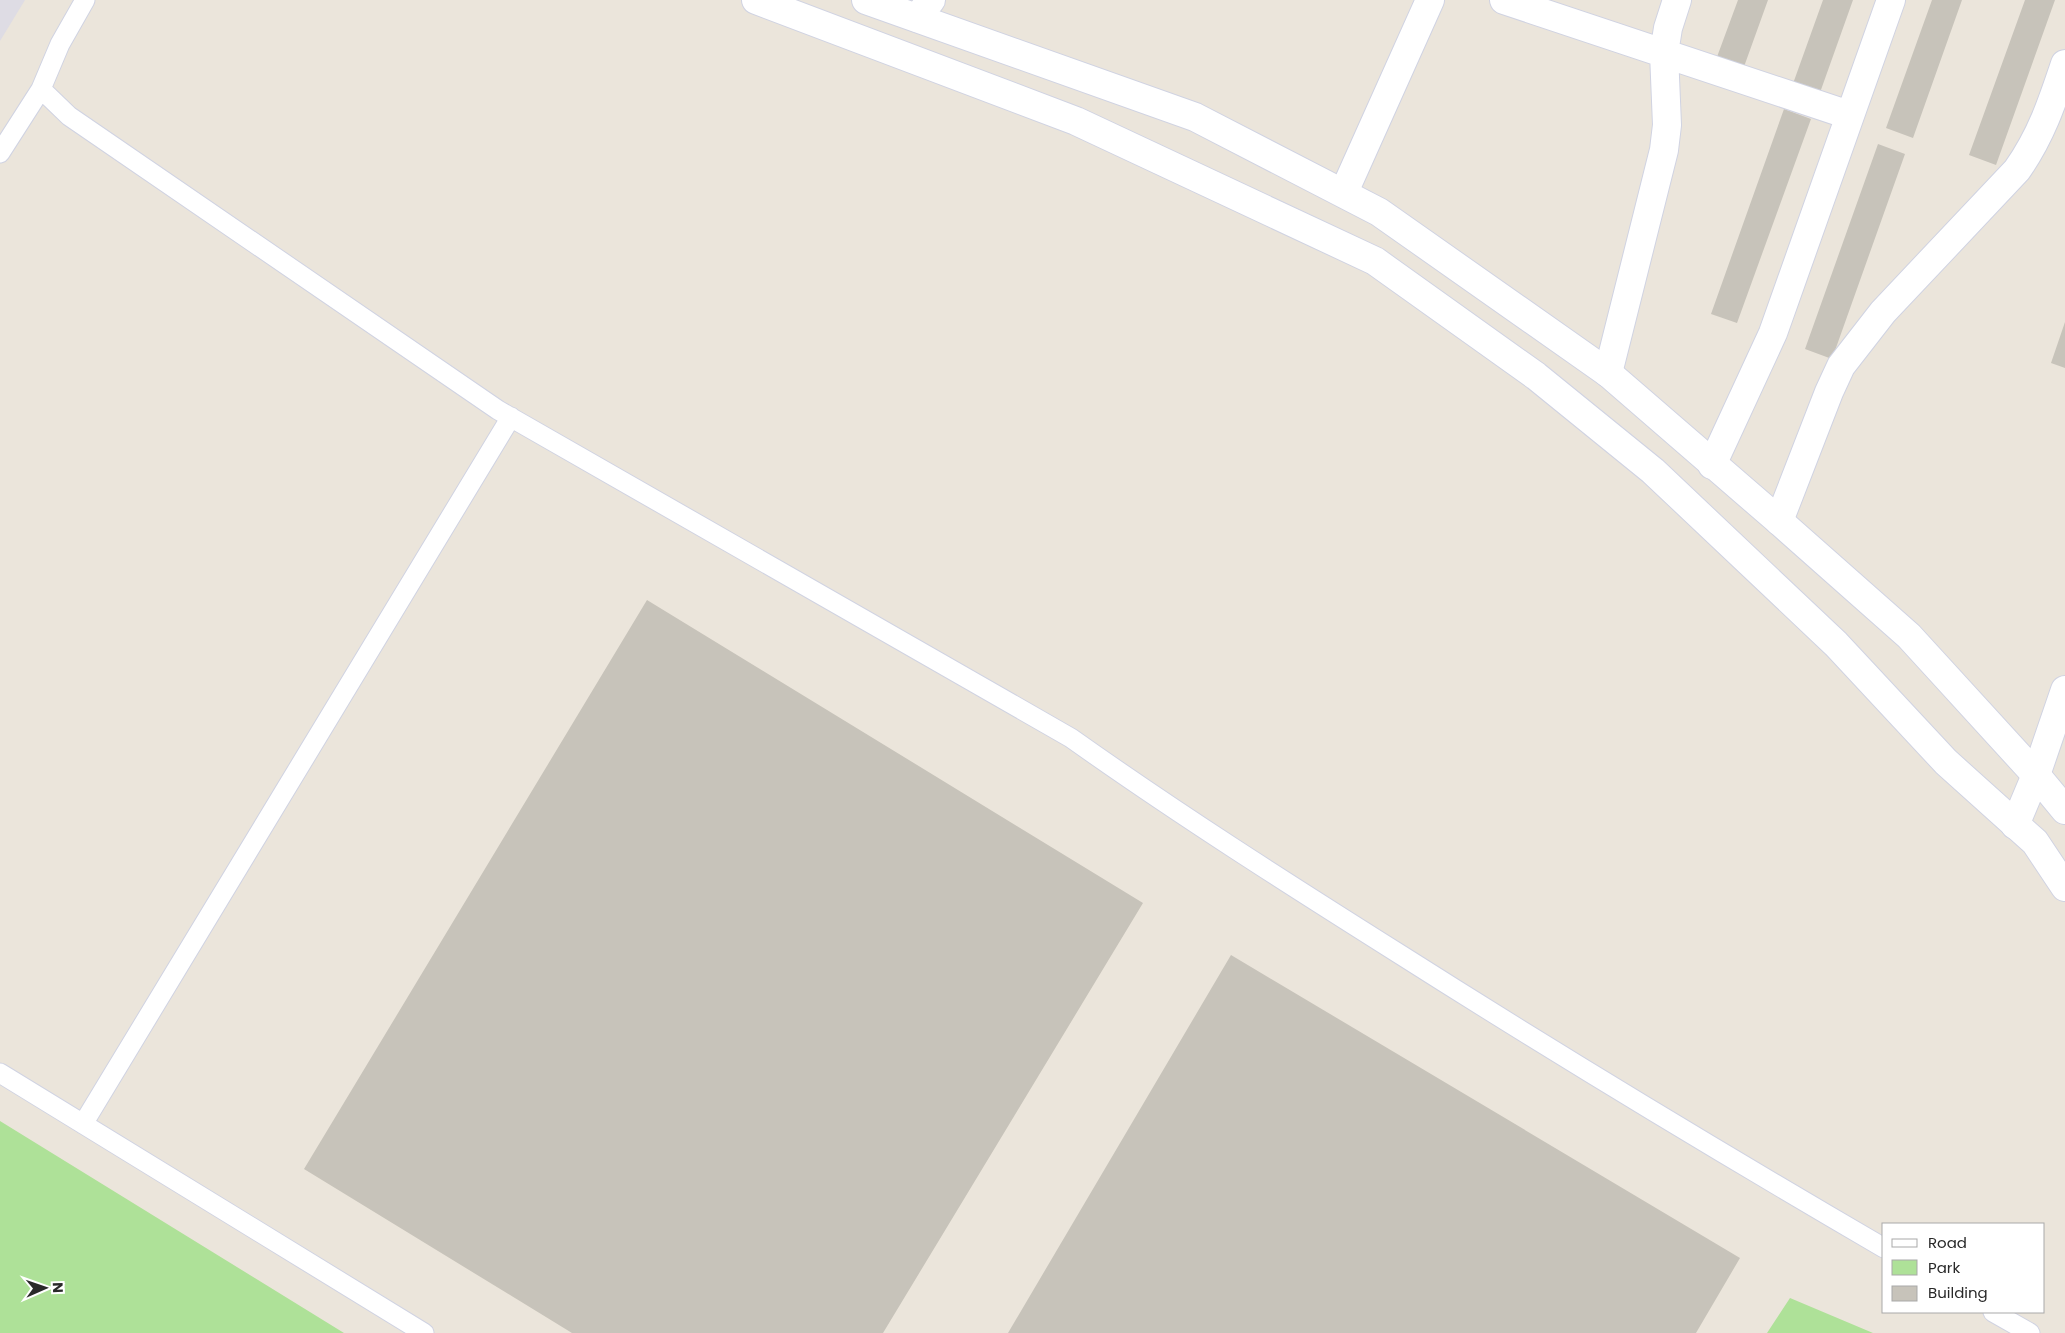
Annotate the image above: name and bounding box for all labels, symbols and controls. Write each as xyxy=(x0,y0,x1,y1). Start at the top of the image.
legend xyxy=(1882,1223,2045,1313)
text: Road xyxy=(1928,1232,1967,1253)
text: Park xyxy=(1928,1257,1960,1278)
north arrow xyxy=(20,1263,70,1313)
text: N xyxy=(48,1282,68,1293)
text: Building xyxy=(1928,1282,1988,1303)

